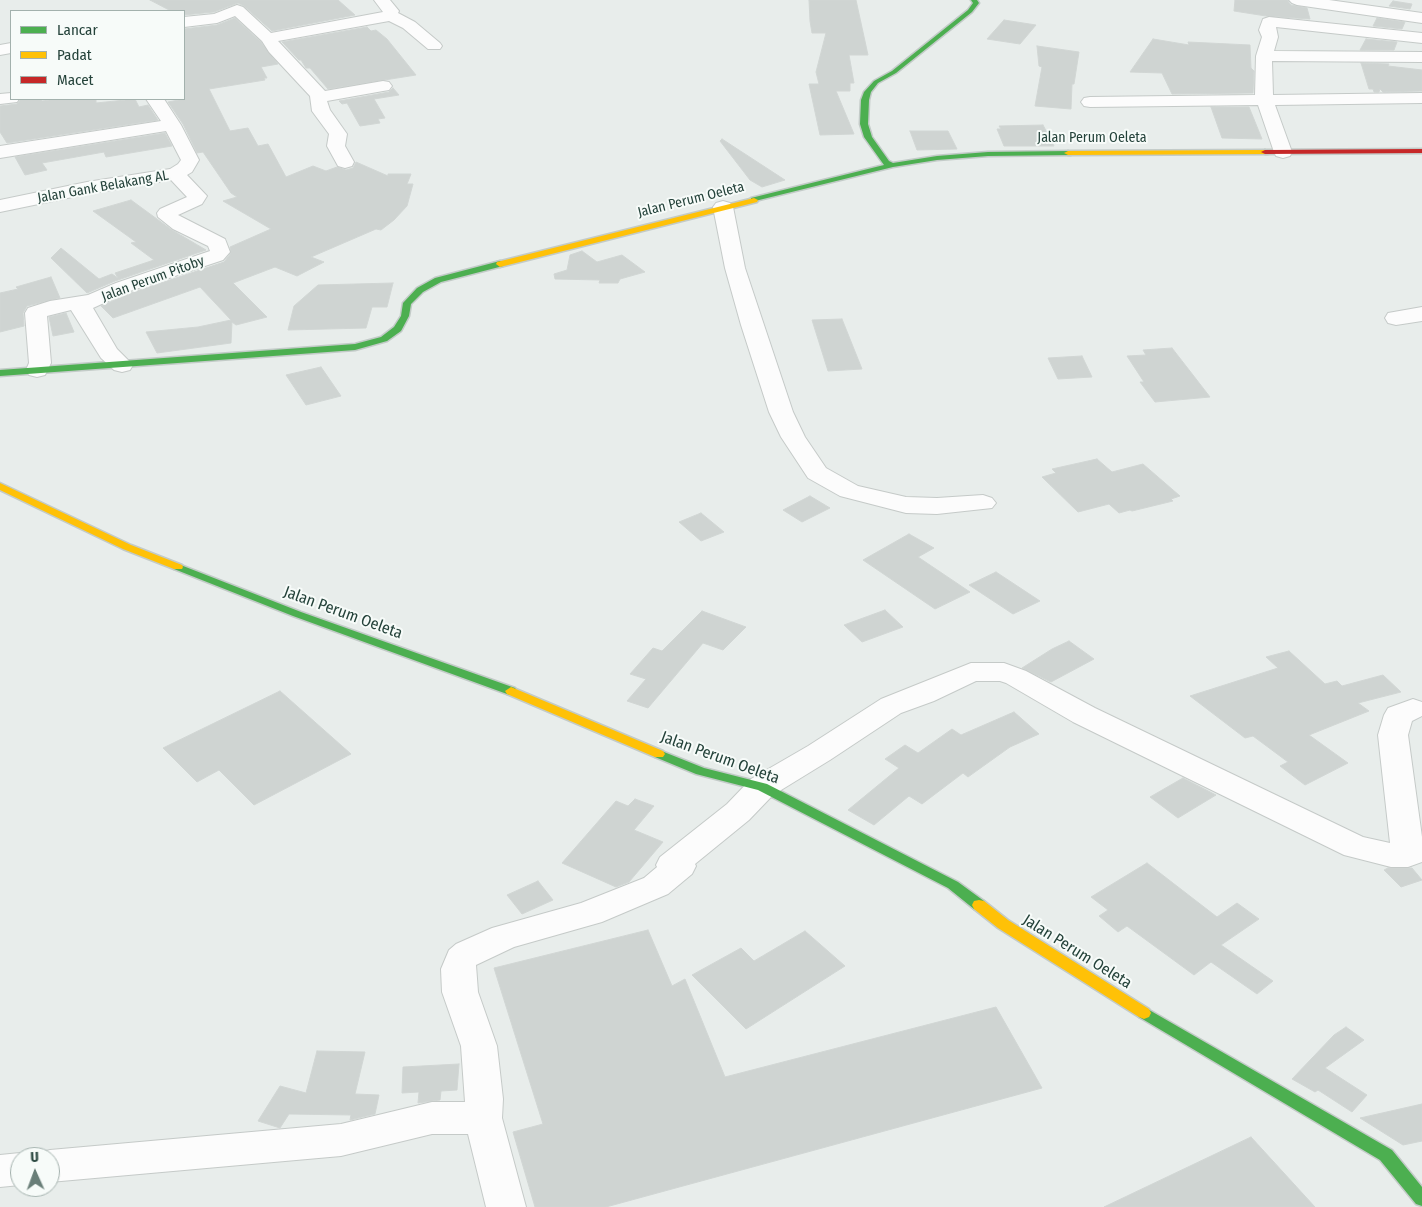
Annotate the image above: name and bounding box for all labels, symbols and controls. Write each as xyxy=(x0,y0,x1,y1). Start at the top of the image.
legend xyxy=(10,10,185,100)
text: Lancar xyxy=(57,21,98,39)
text: Padat xyxy=(57,46,92,64)
text: Macet xyxy=(57,71,93,89)
street label: Jalan Perum Oeleta xyxy=(1037,130,1147,146)
street label: Jalan Gank Belakang AL xyxy=(36,167,170,207)
street label: Jalan Perum Oeleta xyxy=(636,179,746,221)
street label: Jalan Perum Pitoby xyxy=(99,253,207,305)
street label: Jalan Perum Oeleta xyxy=(281,583,405,643)
street label: Jalan Perum Oeleta xyxy=(658,728,782,788)
street label: Jalan Perum Oeleta xyxy=(1019,911,1135,993)
north arrow xyxy=(10,1147,60,1197)
text: U xyxy=(30,1149,39,1166)

